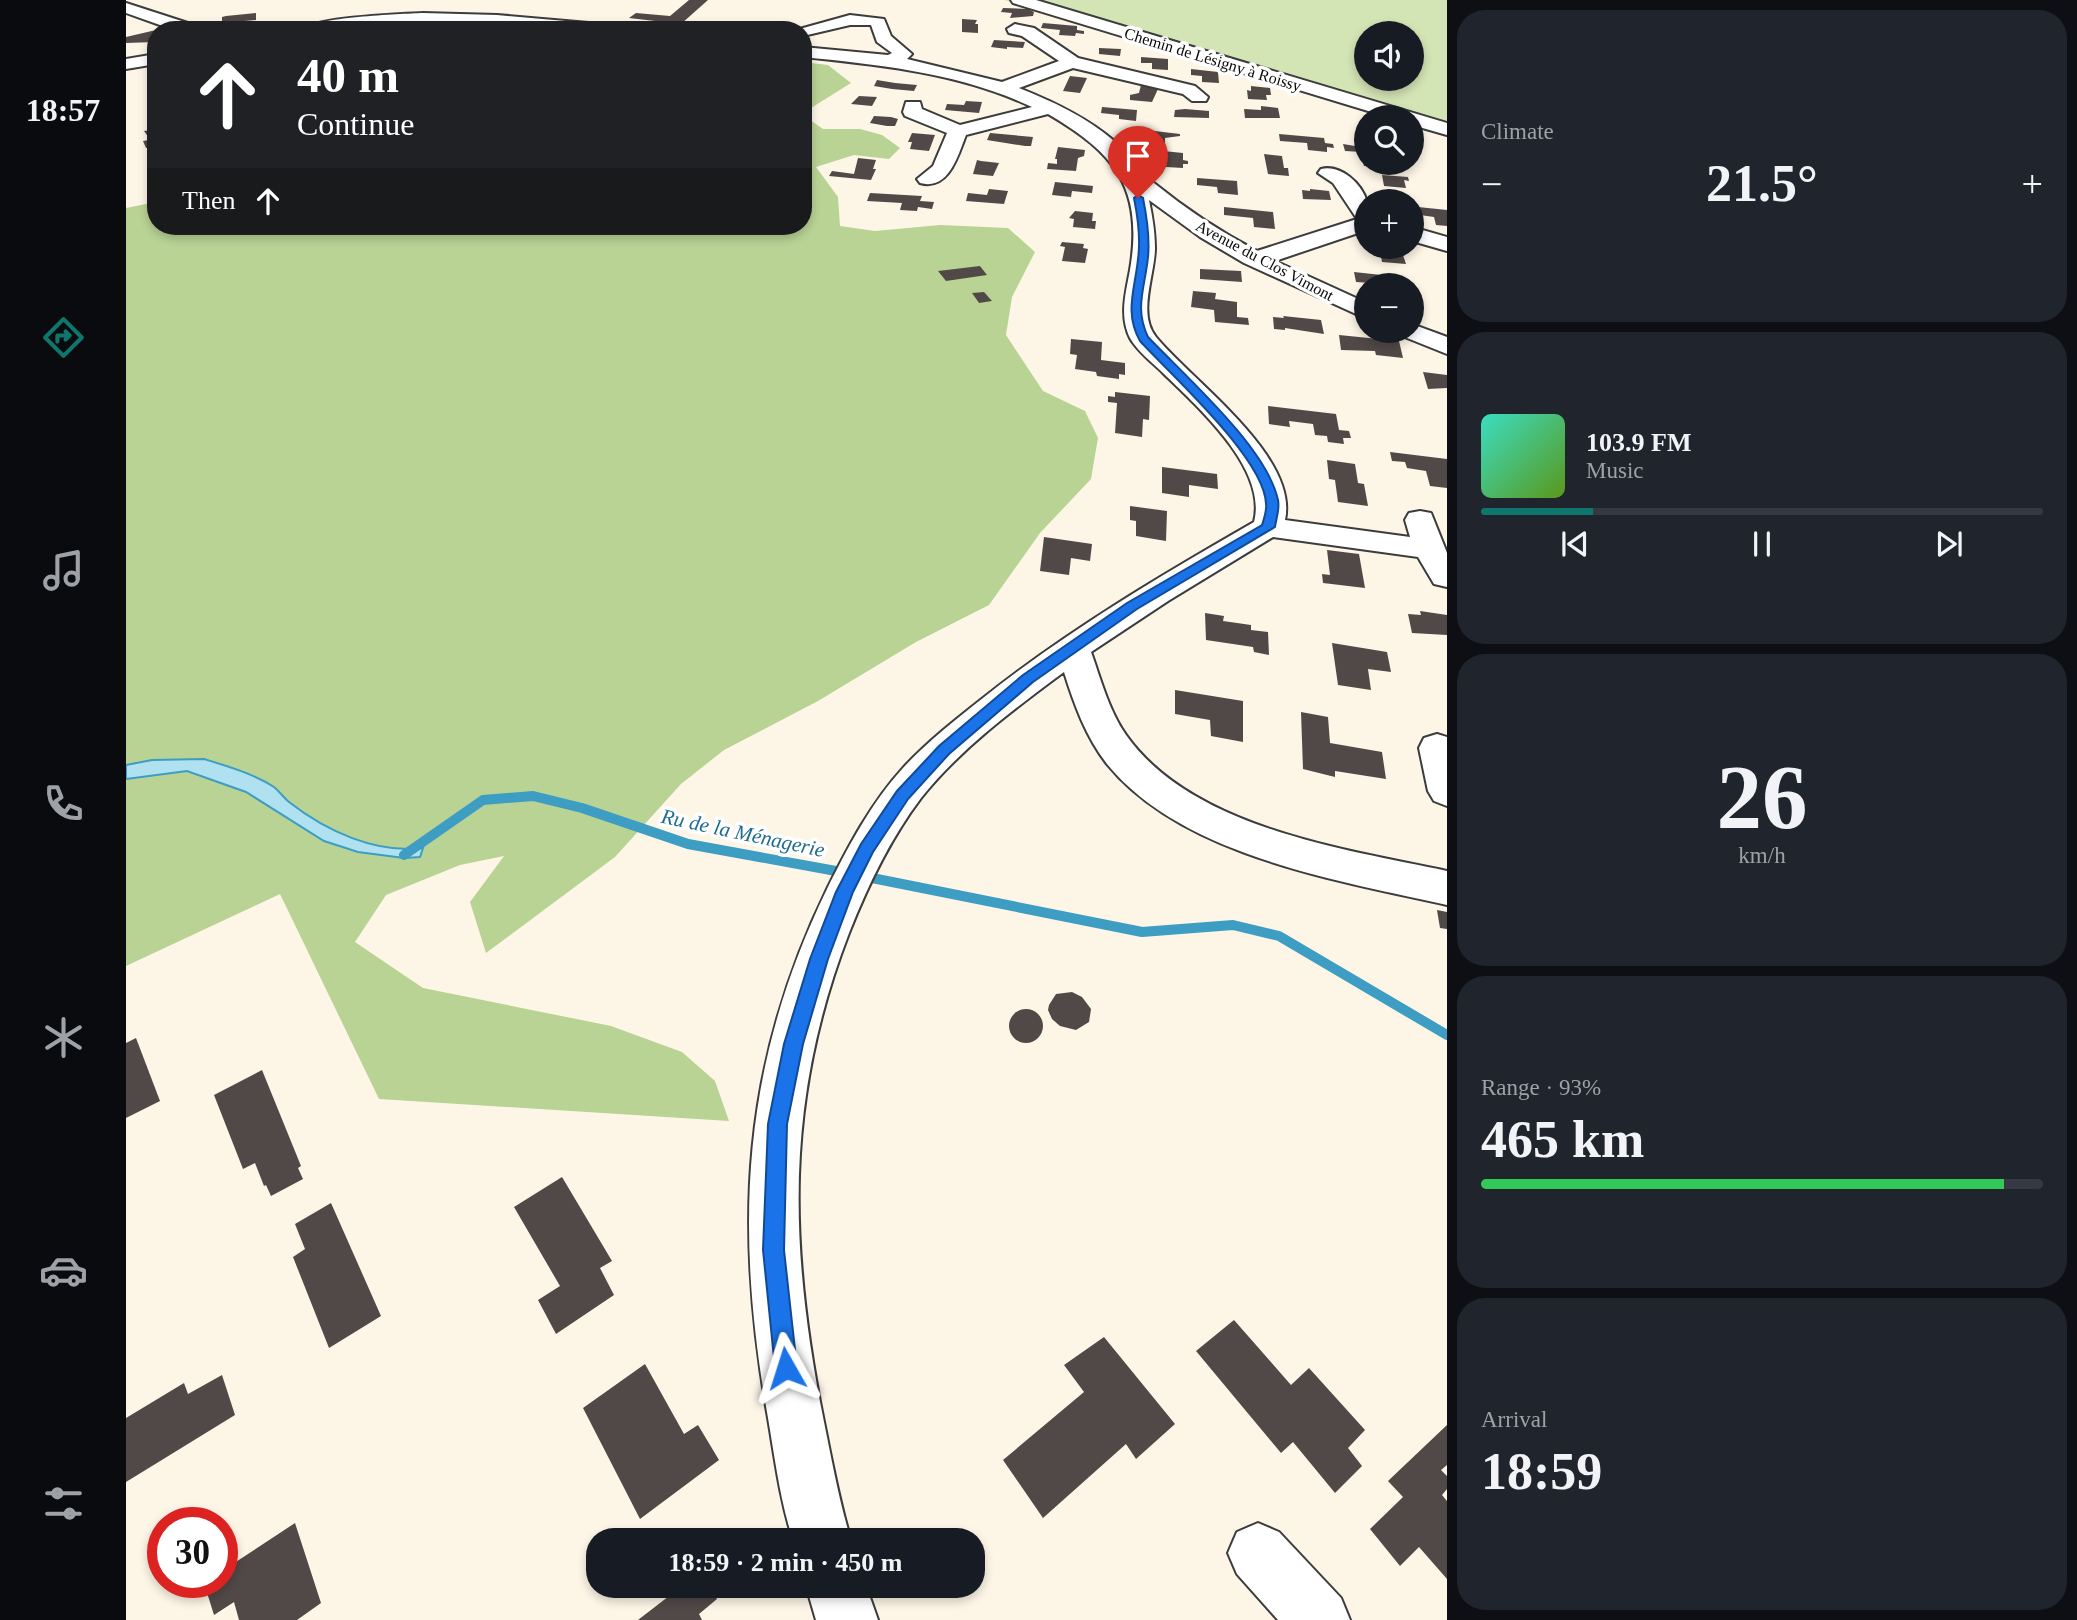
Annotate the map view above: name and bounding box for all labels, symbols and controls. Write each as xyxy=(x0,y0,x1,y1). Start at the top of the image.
map controls xyxy=(1354,21,1424,343)
button: sound xyxy=(1354,21,1424,91)
street label: Chemin de Lésigny à Roissy xyxy=(1122,24,1303,95)
text: 40 m xyxy=(297,48,399,103)
icon: ahead xyxy=(182,49,273,140)
text: 18:57 xyxy=(26,92,100,128)
button: search xyxy=(1354,105,1424,175)
text: Continue xyxy=(297,106,414,142)
text: Climate xyxy=(1481,119,1554,144)
pin xyxy=(1108,126,1168,198)
icon: arrive xyxy=(1119,137,1157,175)
text: 21.5° xyxy=(1706,155,1818,212)
text: − xyxy=(1481,163,1502,205)
text: + xyxy=(2022,163,2043,205)
icon: ahead xyxy=(249,182,287,220)
text: Then xyxy=(182,186,235,215)
button: + xyxy=(1354,189,1424,259)
street label: Avenue du Clos Vimont xyxy=(1193,217,1337,304)
button: − xyxy=(1354,273,1424,343)
icon: directions xyxy=(39,313,88,362)
text: 103.9 FM xyxy=(1586,428,1691,457)
text: Music xyxy=(1586,458,1644,483)
icon: previous xyxy=(1556,525,1594,563)
icon: pause xyxy=(1743,525,1781,563)
icon: next xyxy=(1930,525,1968,563)
icon: music xyxy=(39,546,88,595)
text: 26 xyxy=(1717,747,1808,848)
icon: phone xyxy=(39,779,88,828)
water label: Ru de la Ménagerie xyxy=(658,804,827,862)
text: km/h xyxy=(1738,843,1786,868)
icon: climate xyxy=(39,1013,88,1062)
text: Range · 93% xyxy=(1481,1075,1601,1100)
text: 465 km xyxy=(1481,1111,1644,1168)
icon: car xyxy=(39,1246,88,1295)
position arrow xyxy=(749,1331,823,1405)
text: Arrival xyxy=(1481,1407,1547,1432)
text: 18:59 xyxy=(1481,1443,1602,1500)
icon: filters xyxy=(39,1479,88,1528)
speed limit sign: 30 xyxy=(147,1507,238,1598)
text: 18:59 · 2 min · 450 m xyxy=(669,1548,903,1577)

